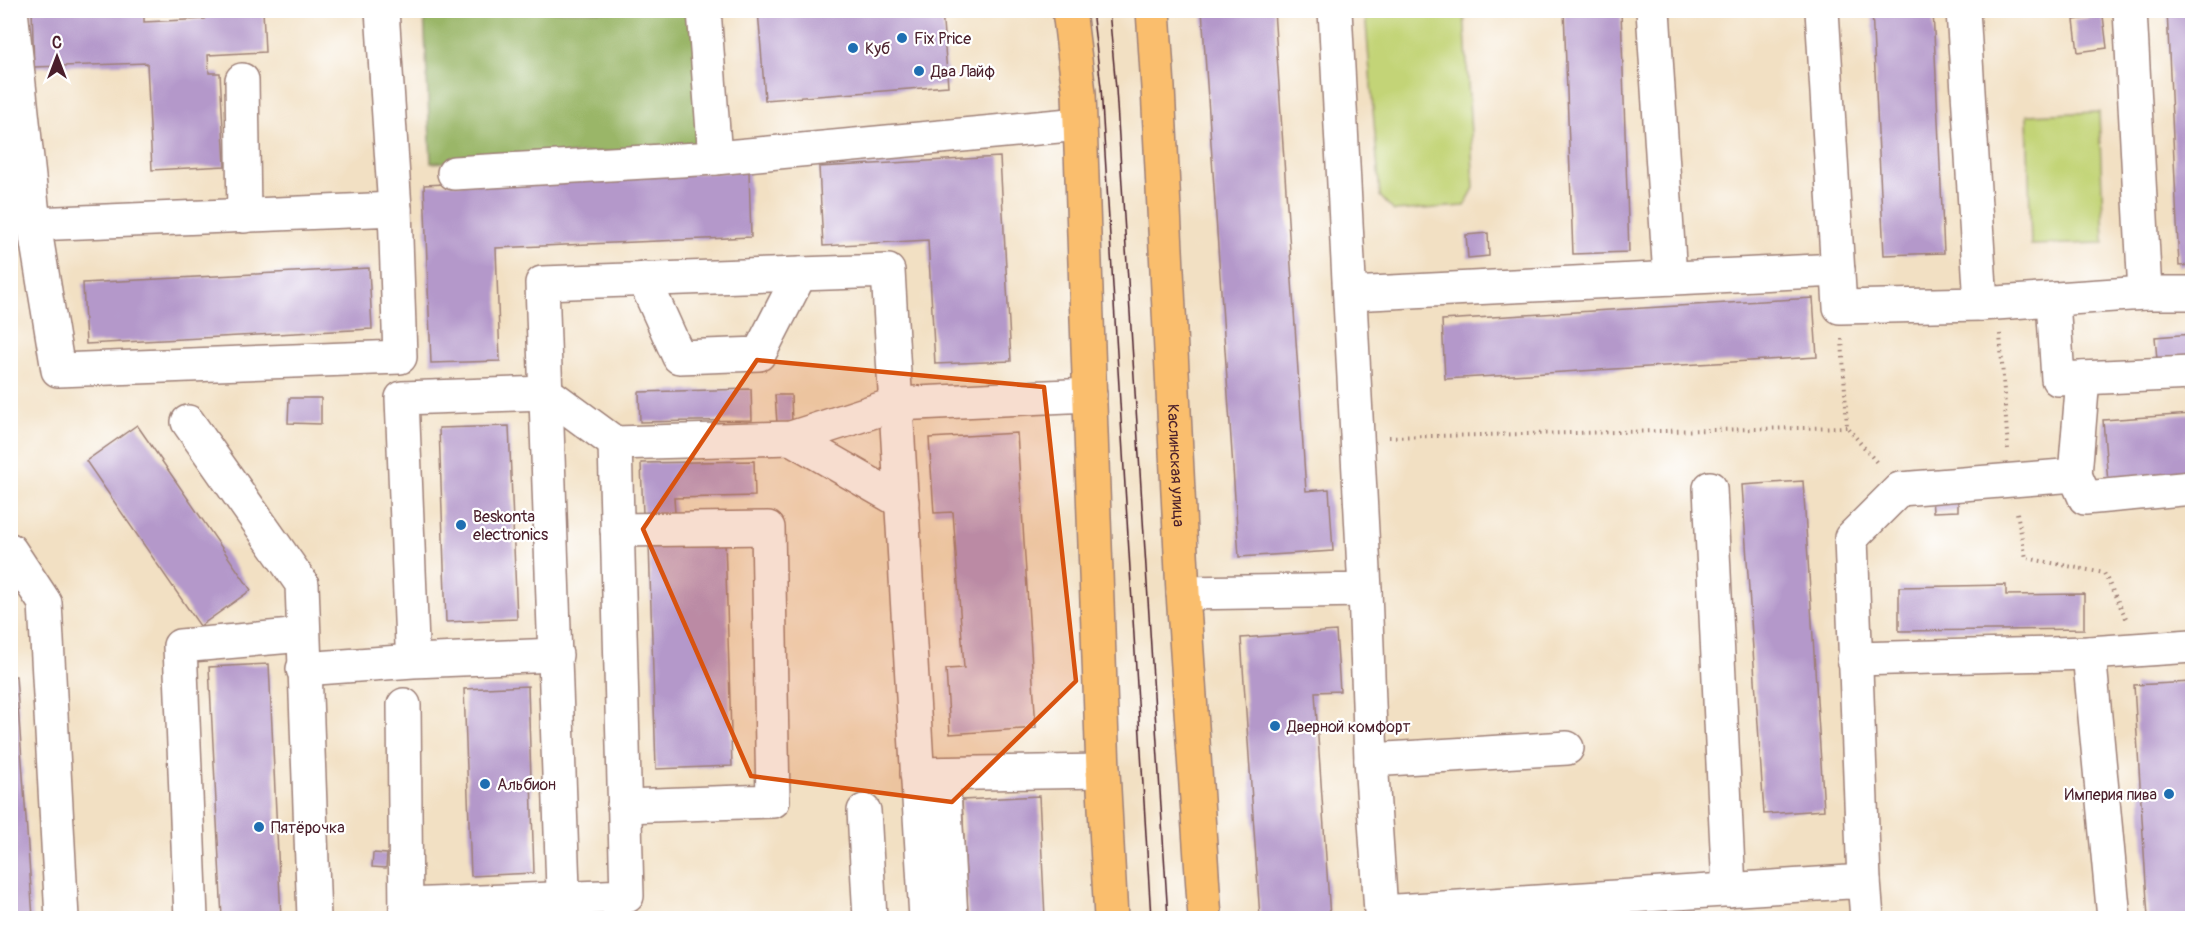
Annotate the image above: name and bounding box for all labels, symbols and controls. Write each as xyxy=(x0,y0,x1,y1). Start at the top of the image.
north arrow xyxy=(27,27,87,87)
place label: Fix Price xyxy=(914,29,971,49)
marker: Fix Price xyxy=(895,31,909,45)
text: С xyxy=(52,33,62,53)
place label: Куб xyxy=(865,39,890,59)
marker: Куб xyxy=(846,41,860,55)
place label: Два Лайф xyxy=(930,62,995,82)
marker: Два Лайф xyxy=(912,64,926,78)
street label: Каслинская улица xyxy=(1163,403,1189,527)
place label: Beskonta electronics xyxy=(473,507,548,545)
marker: Beskonta electronics xyxy=(454,518,468,532)
place label: Дверной комфорт xyxy=(1286,717,1411,737)
marker: Дверной комфорт xyxy=(1268,719,1282,733)
place label: Альбион xyxy=(497,775,556,795)
marker: Альбион xyxy=(478,777,492,791)
place label: Империя пива xyxy=(2065,785,2157,805)
marker: Империя пива xyxy=(2162,787,2176,801)
place label: Пятёрочка xyxy=(271,818,345,838)
marker: Пятёрочка xyxy=(252,820,266,834)

